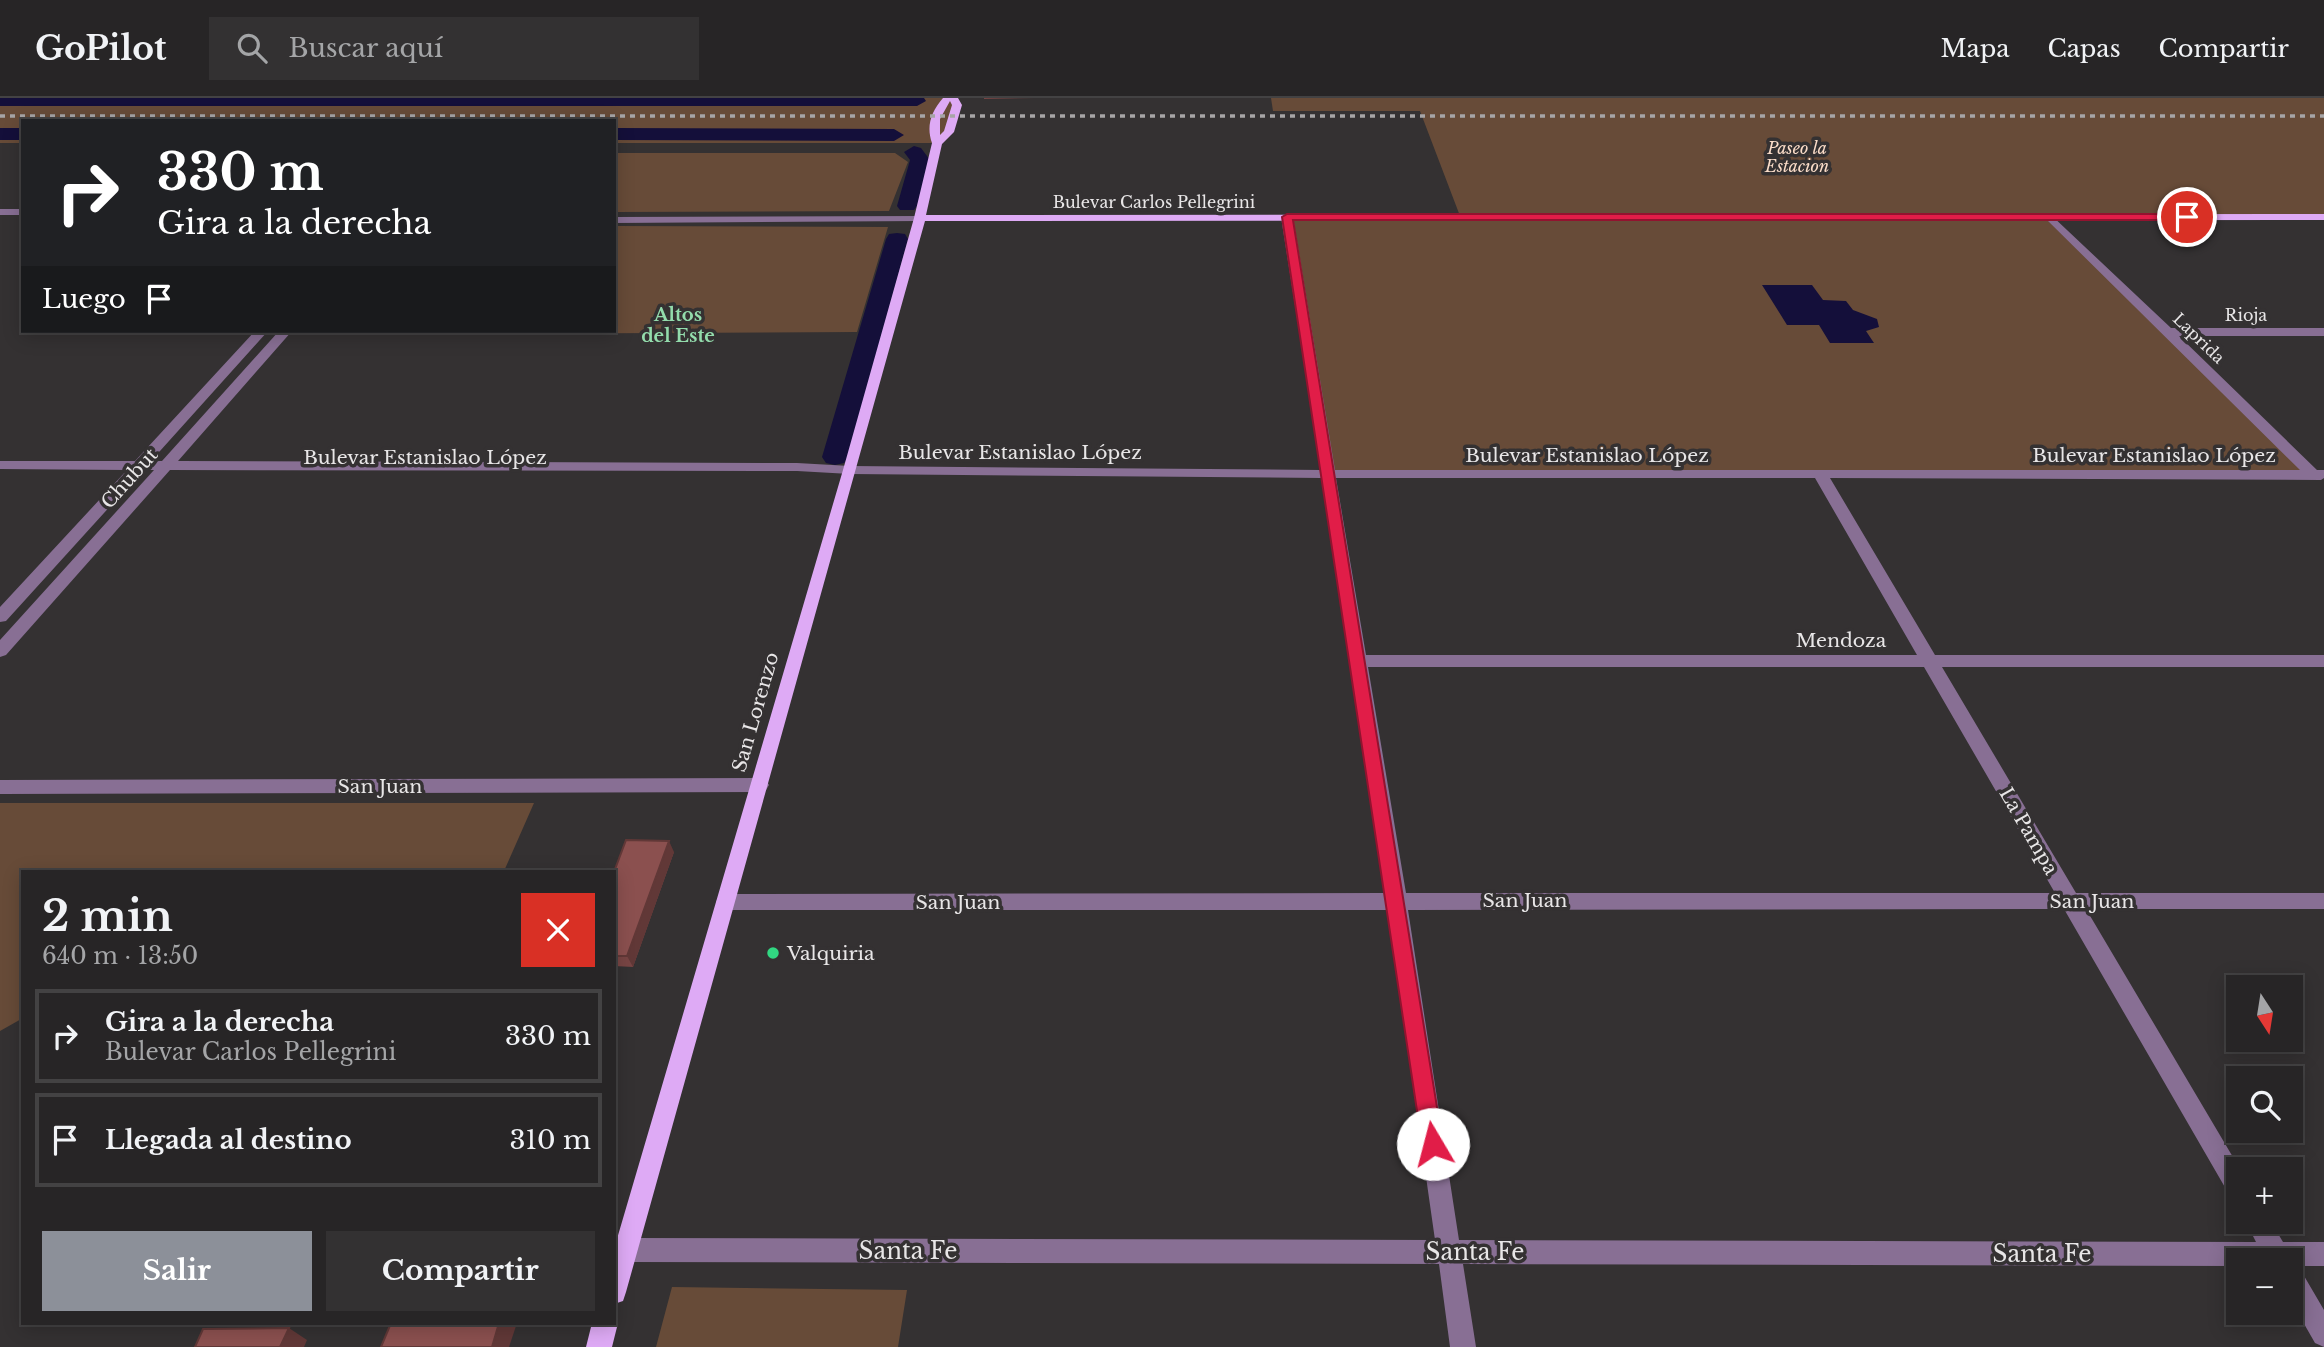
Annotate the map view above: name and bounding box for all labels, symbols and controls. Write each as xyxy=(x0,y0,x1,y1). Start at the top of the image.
search box xyxy=(209,17,699,80)
text: GoPilot xyxy=(35,28,167,69)
icon: search xyxy=(233,29,271,67)
text: Buscar aquí xyxy=(289,32,443,64)
text: Mapa xyxy=(1940,34,2010,63)
text: Capas xyxy=(2048,34,2121,63)
text: Compartir xyxy=(2159,34,2289,63)
park label: Paseo la Estacion xyxy=(1764,138,1829,176)
text: 330 m xyxy=(157,142,324,203)
icon: right xyxy=(42,147,133,238)
pin xyxy=(2157,187,2217,247)
street label: Bulevar Carlos Pellegrini xyxy=(1053,192,1256,212)
icon: arrive xyxy=(2168,198,2206,236)
text: Gira a la derecha xyxy=(157,203,431,243)
icon: arrive xyxy=(140,280,178,318)
text: Luego xyxy=(42,283,126,315)
district label: Altos del Este xyxy=(641,304,715,347)
street label: Rioja xyxy=(2225,305,2267,325)
street label: Laprida xyxy=(2169,309,2229,368)
street label: Bulevar Estanislao López xyxy=(898,441,1142,464)
street label: Chubut xyxy=(96,443,163,513)
street label: Bulevar Estanislao López xyxy=(1465,444,1709,467)
street label: Bulevar Estanislao López xyxy=(2032,444,2276,467)
street label: Bulevar Estanislao López xyxy=(303,446,547,469)
street label: Mendoza xyxy=(1796,629,1887,652)
street label: San Lorenzo xyxy=(727,650,784,775)
street label: San Juan xyxy=(338,775,422,798)
street label: La Pampa xyxy=(1994,784,2063,879)
street label: San Juan xyxy=(1483,889,1567,912)
text: 2 min xyxy=(42,890,173,942)
street label: San Juan xyxy=(2050,890,2134,913)
street label: San Juan xyxy=(916,891,1000,914)
button: close xyxy=(521,893,595,967)
text: 640 m · 13:50 xyxy=(42,942,198,970)
place label: Valquiria xyxy=(786,942,875,965)
marker: Valquiria xyxy=(765,945,781,961)
north arrow xyxy=(2226,975,2303,1052)
map controls xyxy=(2226,975,2303,1325)
text: Gira a la derecha xyxy=(105,1006,334,1038)
icon: right xyxy=(46,1017,84,1055)
text: 330 m xyxy=(505,1020,591,1052)
text: Bulevar Carlos Pellegrini xyxy=(105,1038,396,1066)
button: search xyxy=(2226,1066,2303,1143)
position arrow xyxy=(1396,1107,1470,1181)
icon: arrive xyxy=(46,1121,84,1159)
text: Llegada al destino xyxy=(105,1124,352,1156)
text: 310 m xyxy=(509,1124,591,1156)
button: + xyxy=(2226,1157,2303,1234)
button: Salir xyxy=(42,1231,312,1311)
button: Compartir xyxy=(326,1231,595,1311)
street label: Santa Fe xyxy=(859,1237,957,1265)
street label: Santa Fe xyxy=(1426,1238,1524,1266)
street label: Santa Fe xyxy=(1993,1240,2091,1268)
button: − xyxy=(2226,1248,2303,1325)

